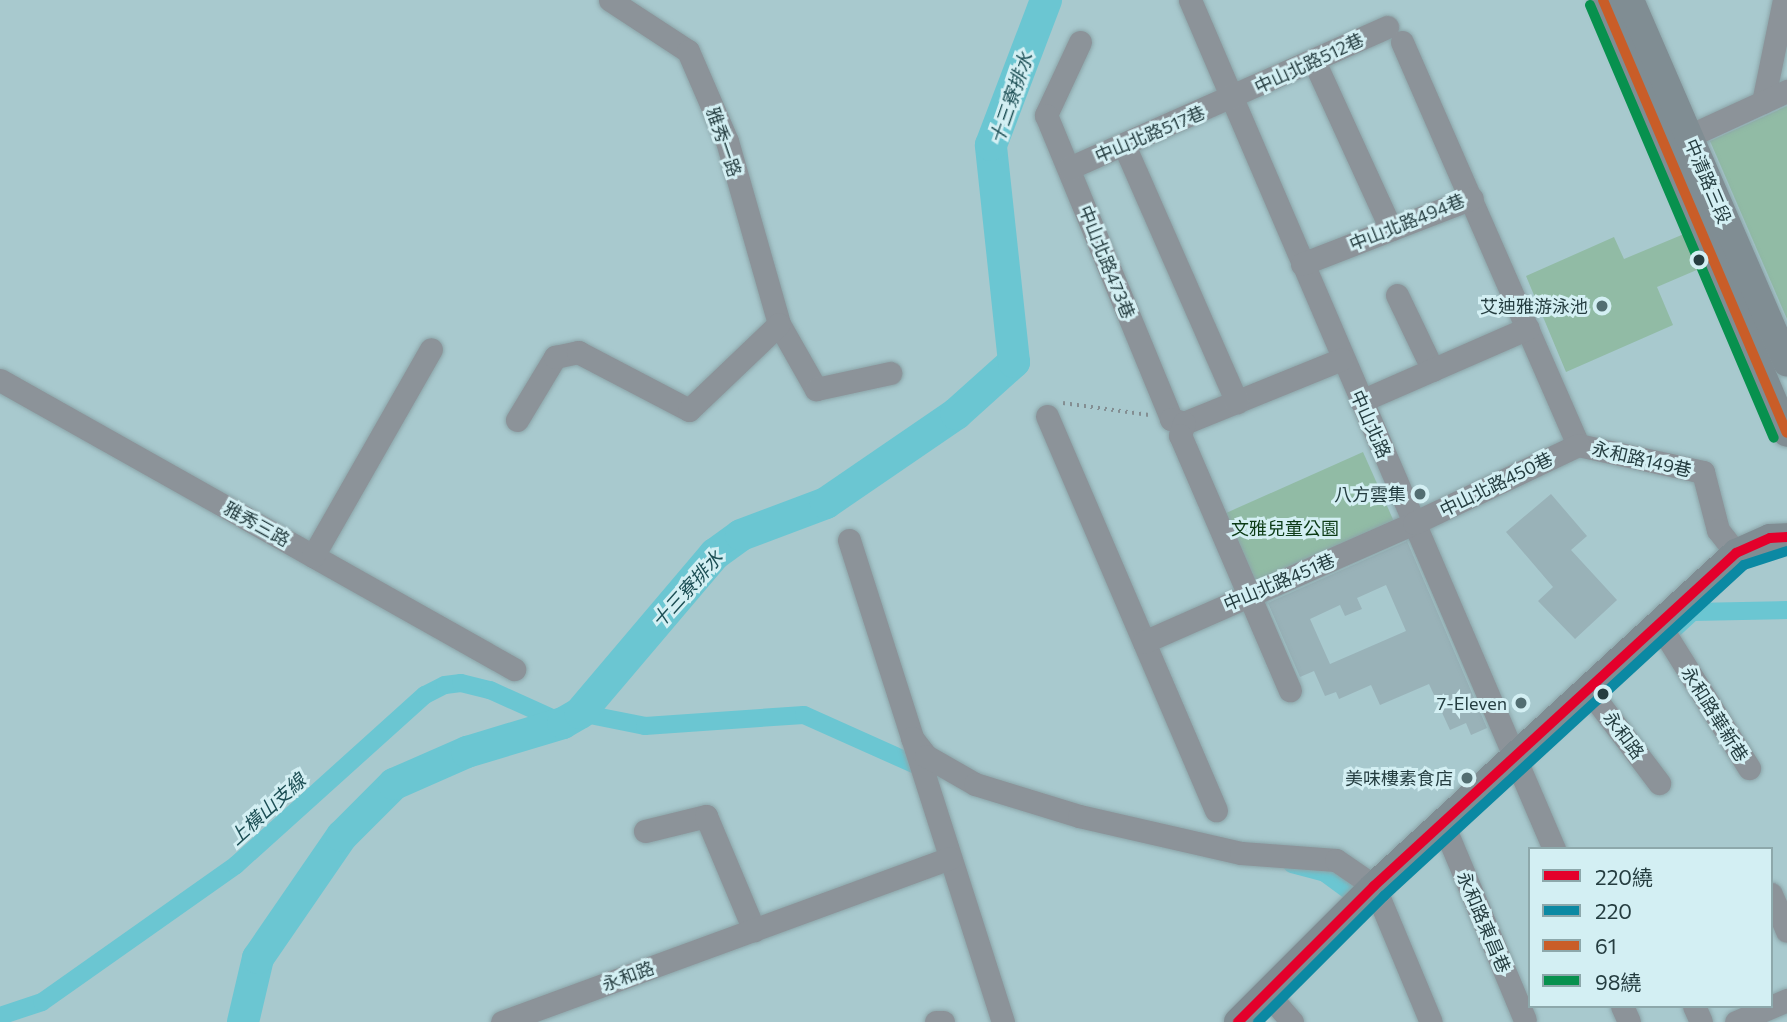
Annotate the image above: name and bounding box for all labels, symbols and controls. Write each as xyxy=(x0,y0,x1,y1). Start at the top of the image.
street label: 中山北路512巷 xyxy=(1251,28,1367,98)
water label: 十三寮排水 xyxy=(985,49,1037,147)
street label: 中山北路517巷 xyxy=(1092,101,1208,167)
street label: 雅秀一路 xyxy=(702,104,746,180)
street label: 中清路三段 xyxy=(1680,135,1736,227)
street label: 中山北路494巷 xyxy=(1346,189,1468,255)
street label: 中山北路473巷 xyxy=(1074,202,1140,322)
unlabelled marker xyxy=(1692,253,1706,267)
place label: 艾迪雅游泳池 xyxy=(1480,295,1588,317)
marker: 艾迪雅游泳池 xyxy=(1594,298,1610,314)
street label: 中山北路 xyxy=(1346,387,1396,461)
street label: 永和路149巷 xyxy=(1590,437,1694,481)
street label: 中山北路450巷 xyxy=(1436,447,1556,521)
place label: 八方雲集 xyxy=(1334,483,1406,505)
marker: 八方雲集 xyxy=(1412,486,1428,502)
street label: 雅秀三路 xyxy=(220,497,294,551)
park label: 文雅兒童公園 xyxy=(1231,517,1339,539)
water label: 十三寮排水 xyxy=(647,546,727,632)
street label: 中山北路451巷 xyxy=(1220,549,1338,615)
street label: 永和路華新巷 xyxy=(1677,662,1753,766)
unlabelled marker xyxy=(1596,687,1610,701)
place label: 7-Eleven xyxy=(1437,692,1507,714)
marker: 7-Eleven xyxy=(1513,695,1529,711)
street label: 永和路 xyxy=(1599,707,1649,763)
place label: 美味樓素食店 xyxy=(1345,767,1453,789)
water label: 上橫山支線 xyxy=(224,769,310,849)
marker: 美味樓素食店 xyxy=(1459,770,1475,786)
legend xyxy=(1528,847,1773,1008)
text: 220繞 xyxy=(1595,864,1653,889)
street label: 永和路東昌巷 xyxy=(1453,868,1515,976)
text: 220 xyxy=(1595,898,1632,923)
text: 61 xyxy=(1595,933,1617,958)
street label: 永和路 xyxy=(599,957,657,995)
text: 98繞 xyxy=(1595,969,1642,994)

